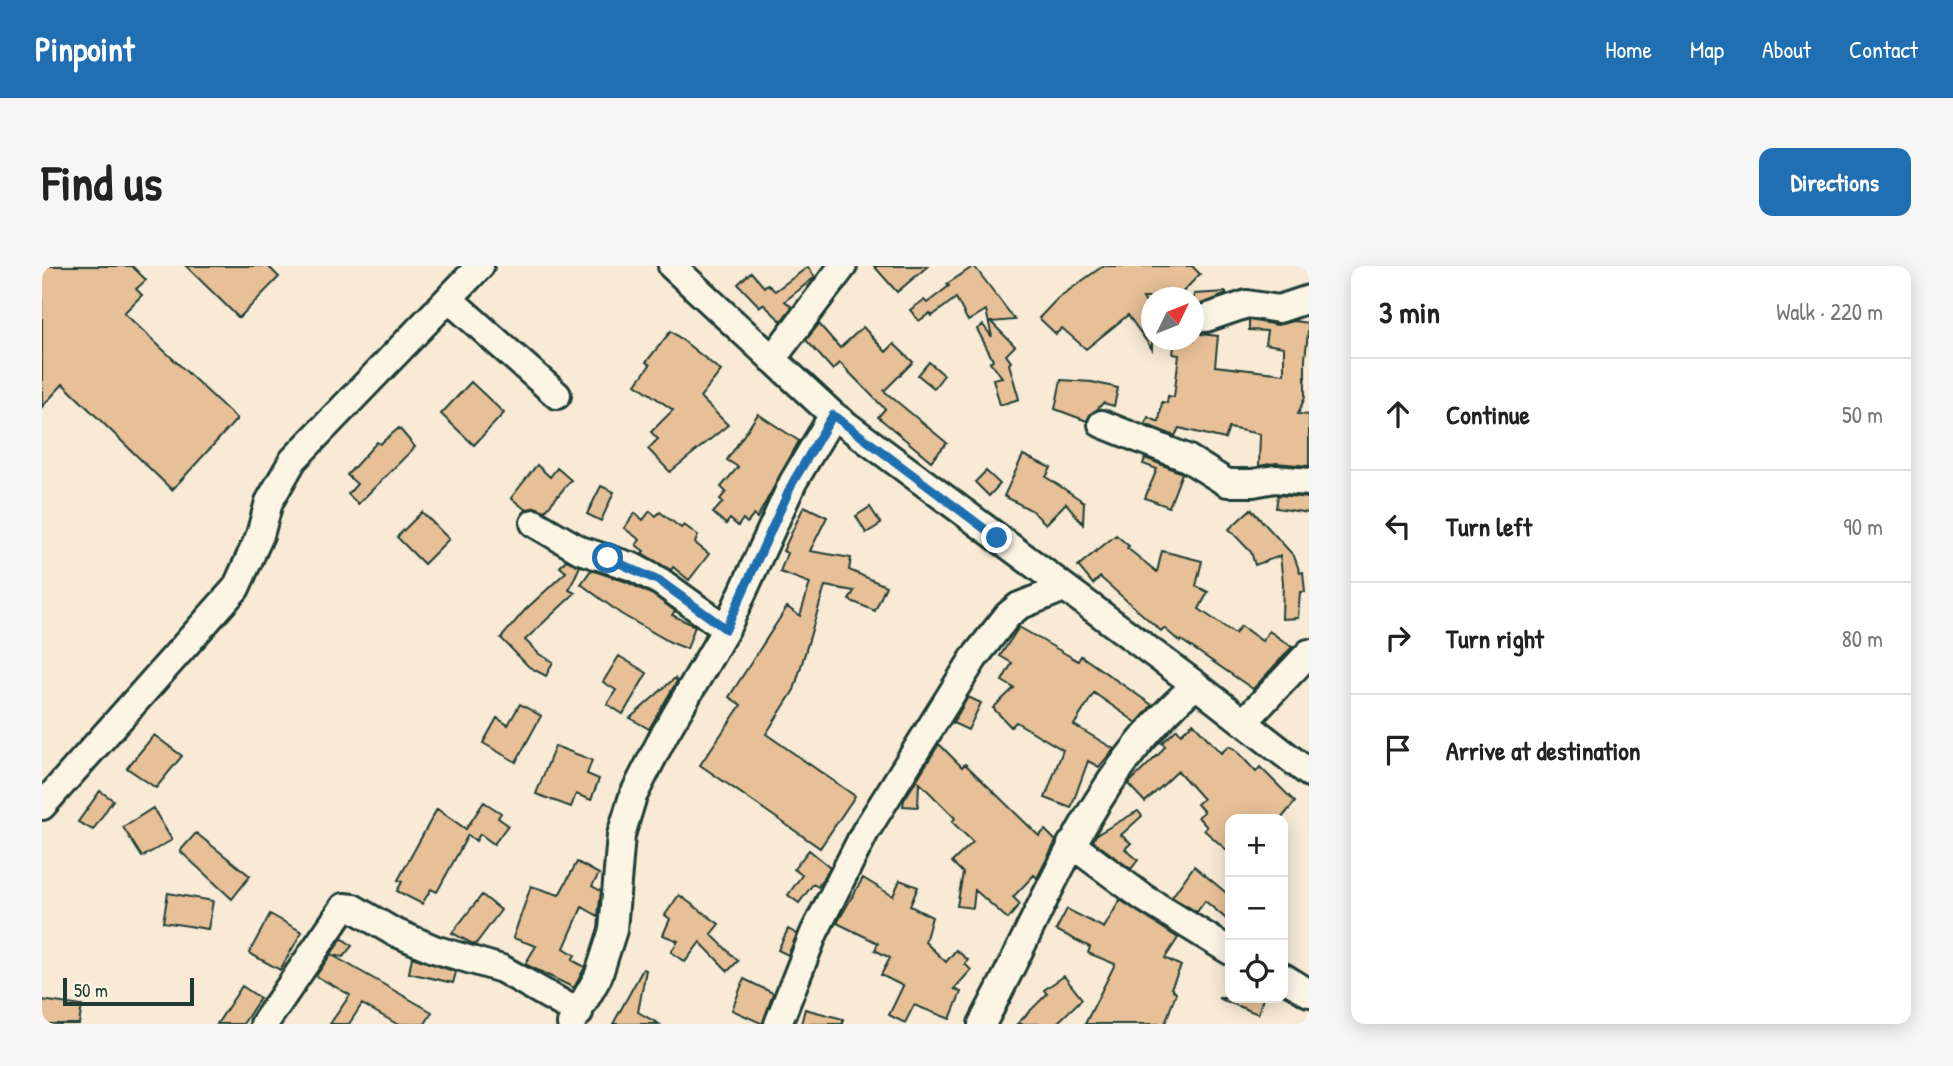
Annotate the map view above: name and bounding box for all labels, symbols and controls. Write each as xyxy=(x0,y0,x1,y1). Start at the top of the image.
text: Pinpoint xyxy=(35,27,134,71)
text: Home xyxy=(1605,33,1652,65)
text: Map xyxy=(1690,33,1724,65)
text: About xyxy=(1762,33,1811,65)
text: Contact xyxy=(1849,33,1918,65)
button: Directions xyxy=(1759,148,1911,216)
text: Find us xyxy=(42,149,162,215)
north arrow xyxy=(1141,287,1204,350)
text: 3 min xyxy=(1379,292,1440,332)
text: Walk · 220 m xyxy=(1776,296,1883,327)
icon: ahead xyxy=(1379,395,1417,433)
text: Continue xyxy=(1446,397,1530,432)
text: 50 m xyxy=(1842,399,1883,430)
icon: left xyxy=(1379,507,1417,545)
text: Turn left xyxy=(1446,509,1532,544)
text: 90 m xyxy=(1843,511,1883,542)
route end xyxy=(981,522,1012,553)
route start xyxy=(592,542,623,573)
icon: right xyxy=(1379,619,1417,657)
text: Turn right xyxy=(1446,621,1544,656)
text: 80 m xyxy=(1842,623,1883,654)
icon: arrive xyxy=(1379,731,1417,769)
text: Arrive at destination xyxy=(1446,733,1641,768)
map controls xyxy=(1225,814,1288,1003)
button: + xyxy=(1225,814,1288,877)
button: − xyxy=(1225,877,1288,940)
button: locate xyxy=(1225,940,1288,1003)
scale bar xyxy=(63,975,194,1007)
text: 50 m xyxy=(74,977,108,1003)

